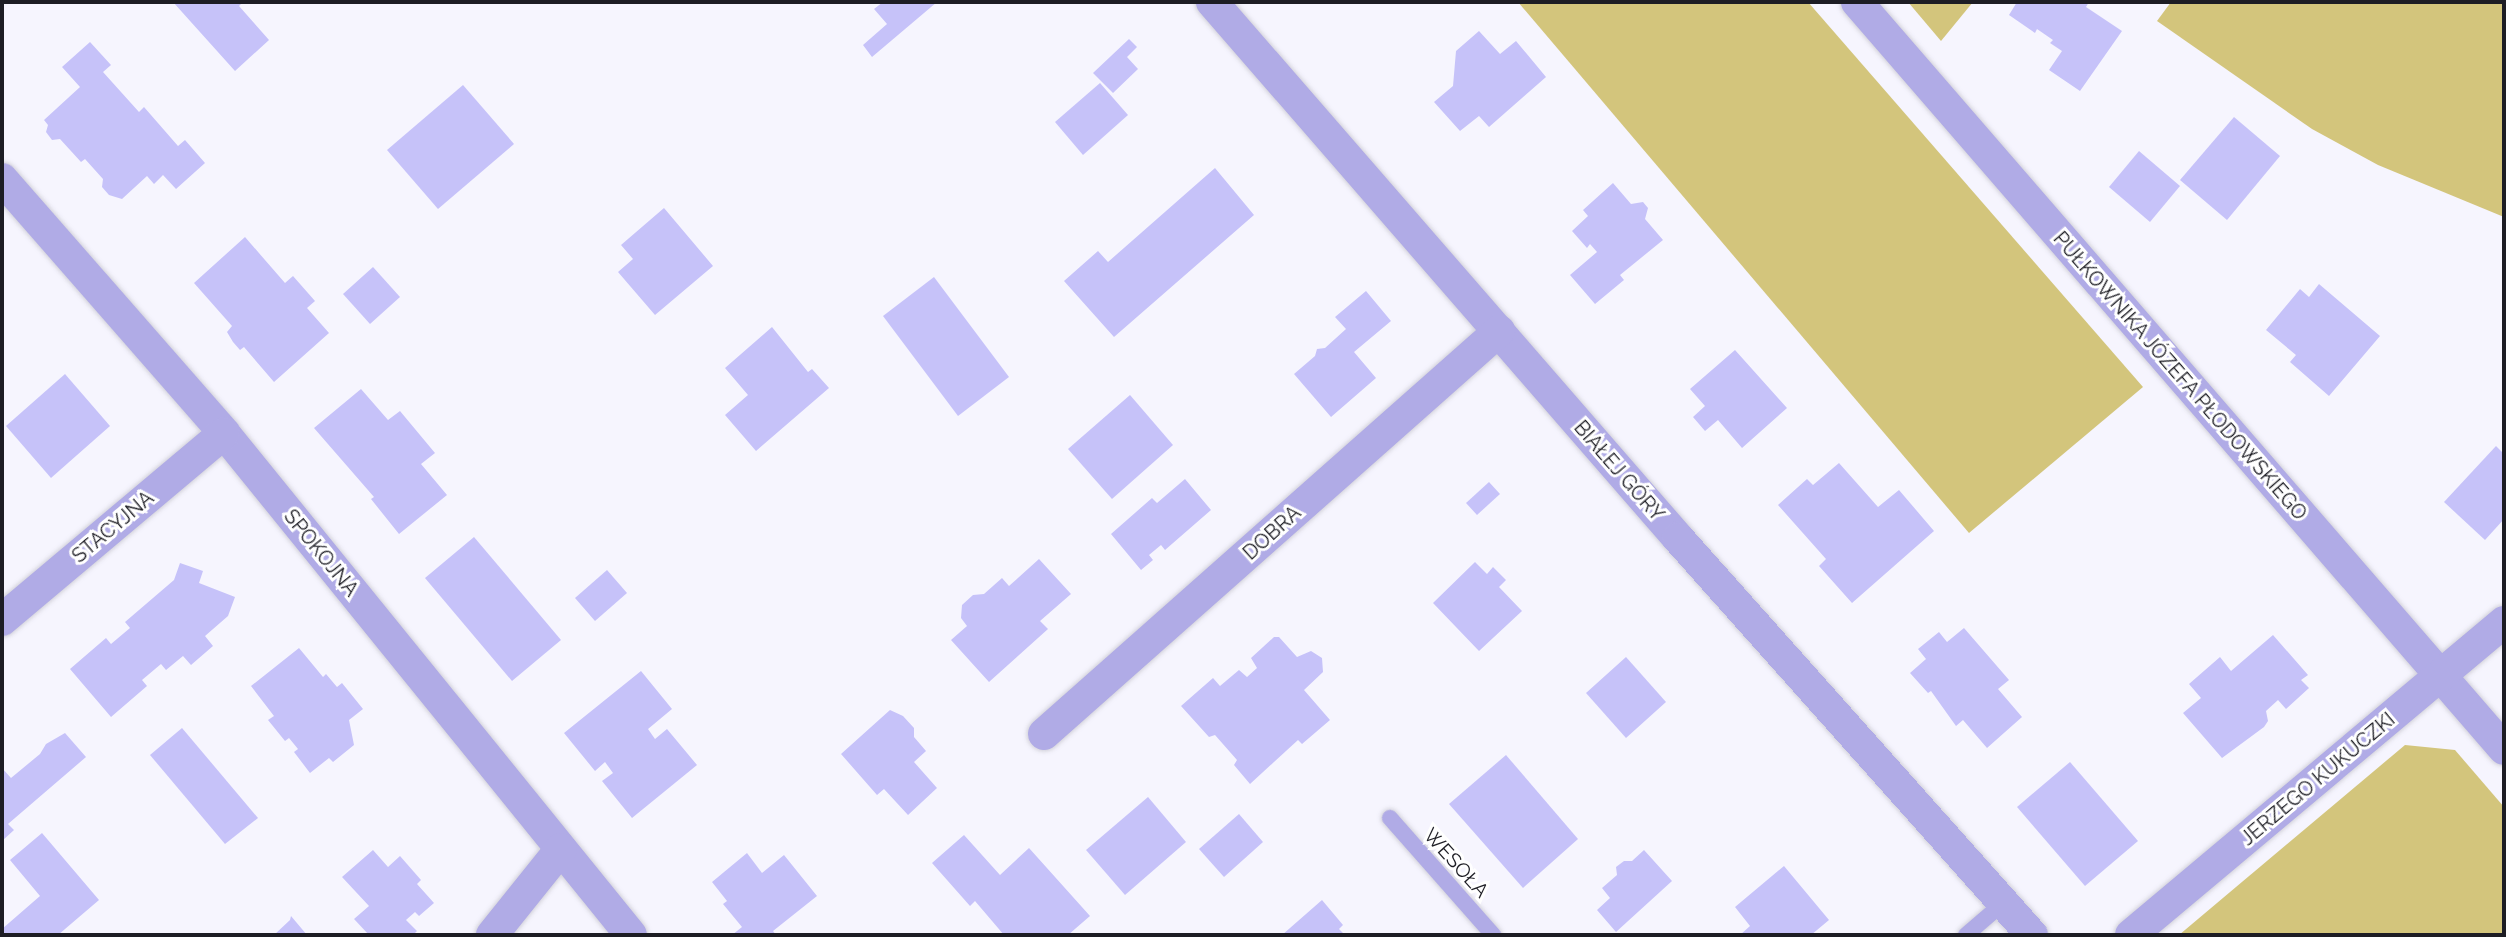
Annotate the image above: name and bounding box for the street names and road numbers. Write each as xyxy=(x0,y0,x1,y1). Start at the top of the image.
street label: PUŁKOWNIKA JÓZEFA PŁODOWSKIEGO xyxy=(2048,226,2312,526)
street label: BIAŁEJ GÓRY xyxy=(1569,416,1669,526)
street label: STACYJNA xyxy=(67,486,159,568)
street label: DOBRA xyxy=(1238,501,1306,565)
street label: SPOKOJNA xyxy=(279,505,363,601)
street label: JERZEGO KUKUCZKI xyxy=(2236,708,2400,850)
street label: WESOŁA xyxy=(1419,823,1493,903)

